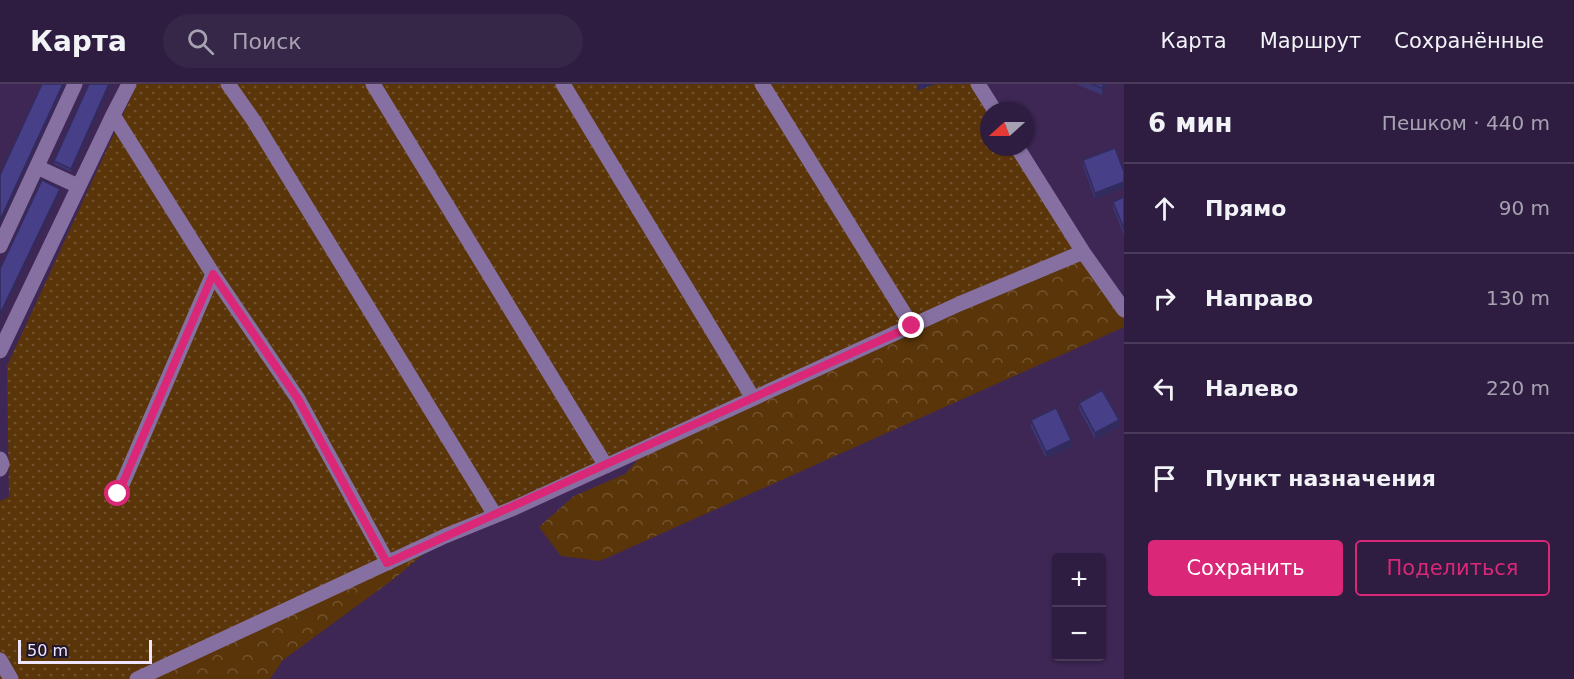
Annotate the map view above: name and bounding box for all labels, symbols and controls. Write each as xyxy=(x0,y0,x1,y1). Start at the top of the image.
search box xyxy=(163,14,583,68)
text: Карта xyxy=(30,25,127,58)
icon: search xyxy=(184,25,217,58)
text: Поиск xyxy=(232,29,302,54)
text: Карта xyxy=(1161,29,1227,53)
text: Маршрут xyxy=(1260,29,1361,53)
text: Сохранённые xyxy=(1394,29,1544,53)
north arrow xyxy=(980,102,1034,156)
text: 6 мин xyxy=(1148,108,1233,138)
text: Пешком · 440 m xyxy=(1382,111,1550,135)
icon: ahead xyxy=(1148,192,1181,225)
text: Прямо xyxy=(1205,196,1286,221)
text: 90 m xyxy=(1499,196,1550,220)
icon: right xyxy=(1148,282,1181,315)
text: Направо xyxy=(1205,286,1313,311)
text: 130 m xyxy=(1486,286,1550,310)
route end xyxy=(898,312,924,338)
icon: left xyxy=(1148,372,1181,405)
text: Налево xyxy=(1205,376,1298,401)
text: 220 m xyxy=(1486,376,1550,400)
icon: arrive xyxy=(1148,462,1181,495)
text: Пункт назначения xyxy=(1205,466,1436,491)
route start xyxy=(104,480,130,506)
button: Сохранить xyxy=(1148,540,1343,596)
button: Поделиться xyxy=(1355,540,1550,596)
map controls xyxy=(1052,553,1106,661)
button: + xyxy=(1052,553,1106,607)
button: − xyxy=(1052,607,1106,661)
scale bar xyxy=(18,637,152,664)
text: 50 m xyxy=(27,641,68,660)

